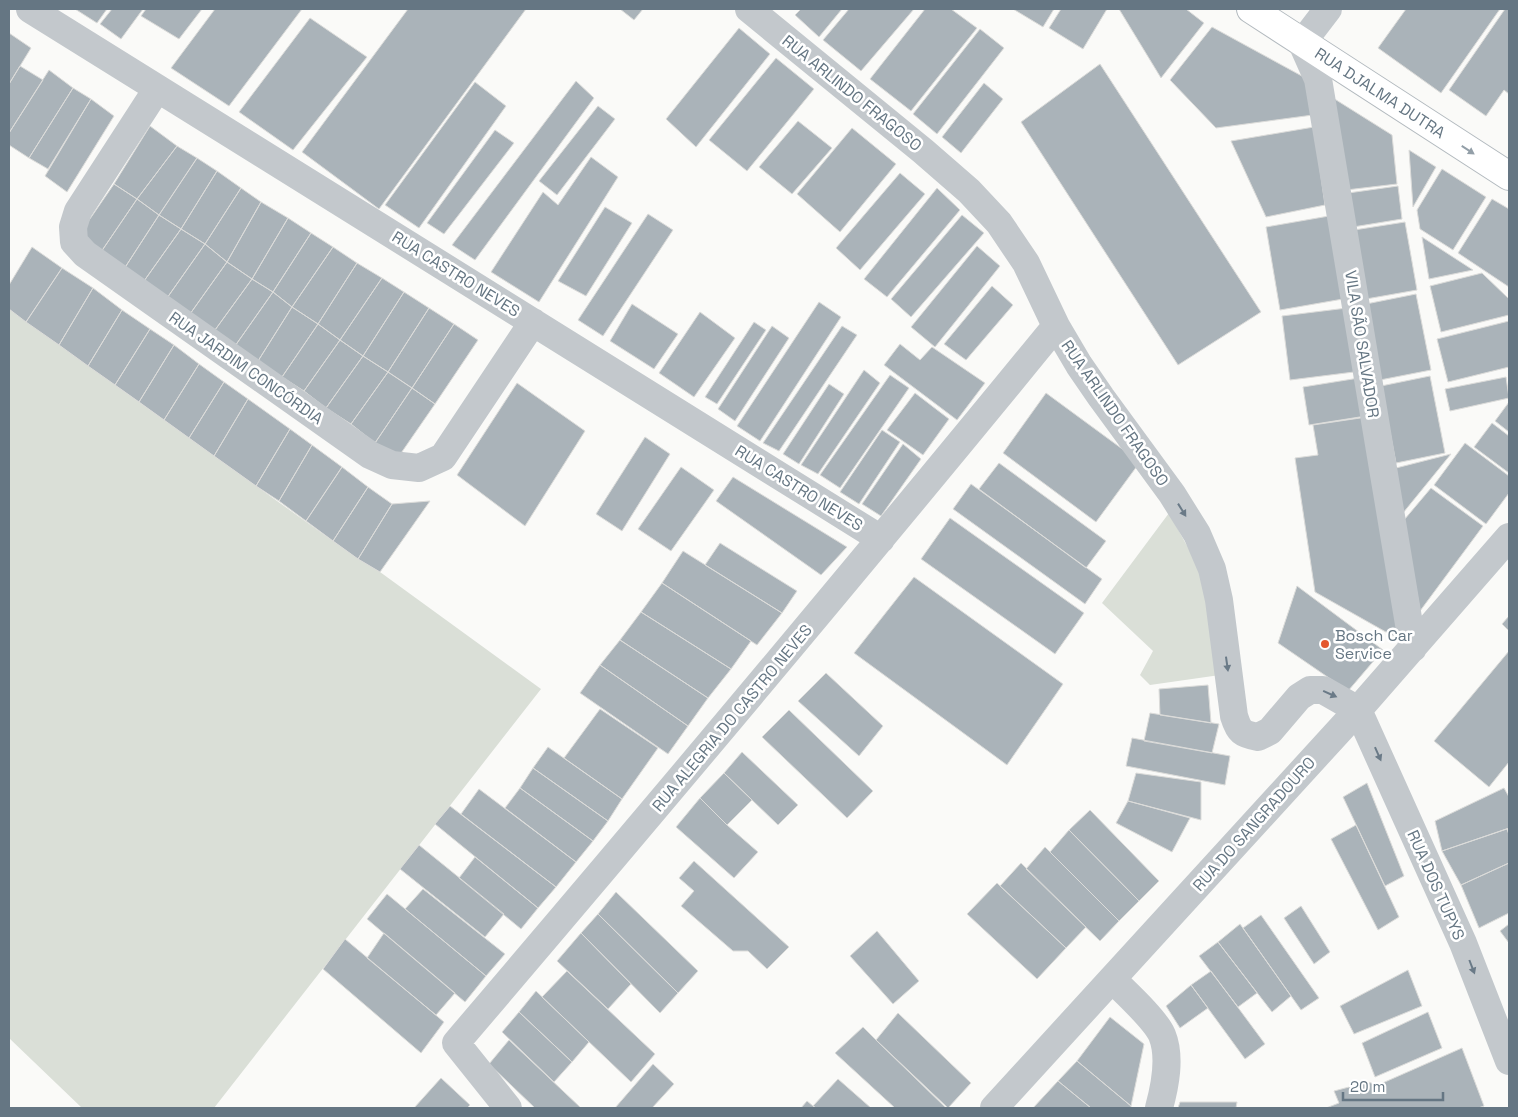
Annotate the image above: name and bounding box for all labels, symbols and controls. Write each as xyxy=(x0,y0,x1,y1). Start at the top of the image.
street label: RUA ARLINDO FRAGOSO xyxy=(778,30,926,156)
street label: RUA DJALMA DUTRA xyxy=(1311,43,1449,143)
one-way arrow xyxy=(1462,145,1475,154)
street label: RUA CASTRO NEVES xyxy=(388,226,524,322)
street label: VILA SÃO SALVADOR xyxy=(1340,269,1384,419)
street label: RUA JARDIM CONCÓRDIA xyxy=(165,307,327,429)
street label: RUA ARLINDO FRAGOSO xyxy=(1057,336,1173,490)
street label: RUA CASTRO NEVES xyxy=(731,440,867,536)
one-way arrow xyxy=(1177,503,1187,517)
street label: RUA ALEGRIA DO CASTRO NEVES xyxy=(647,620,817,816)
place label: Bosch Car Service xyxy=(1335,625,1413,664)
marker: Bosch Car Service xyxy=(1319,638,1331,650)
one-way arrow xyxy=(1224,656,1232,672)
one-way arrow xyxy=(1323,690,1337,698)
one-way arrow xyxy=(1375,747,1383,761)
street label: RUA DO SANGRADOURO xyxy=(1188,752,1320,896)
street label: RUA DOS TUPYS xyxy=(1402,827,1470,943)
one-way arrow xyxy=(1468,960,1476,975)
scale bar xyxy=(1343,1070,1443,1102)
text: 20 m xyxy=(1350,1077,1385,1096)

